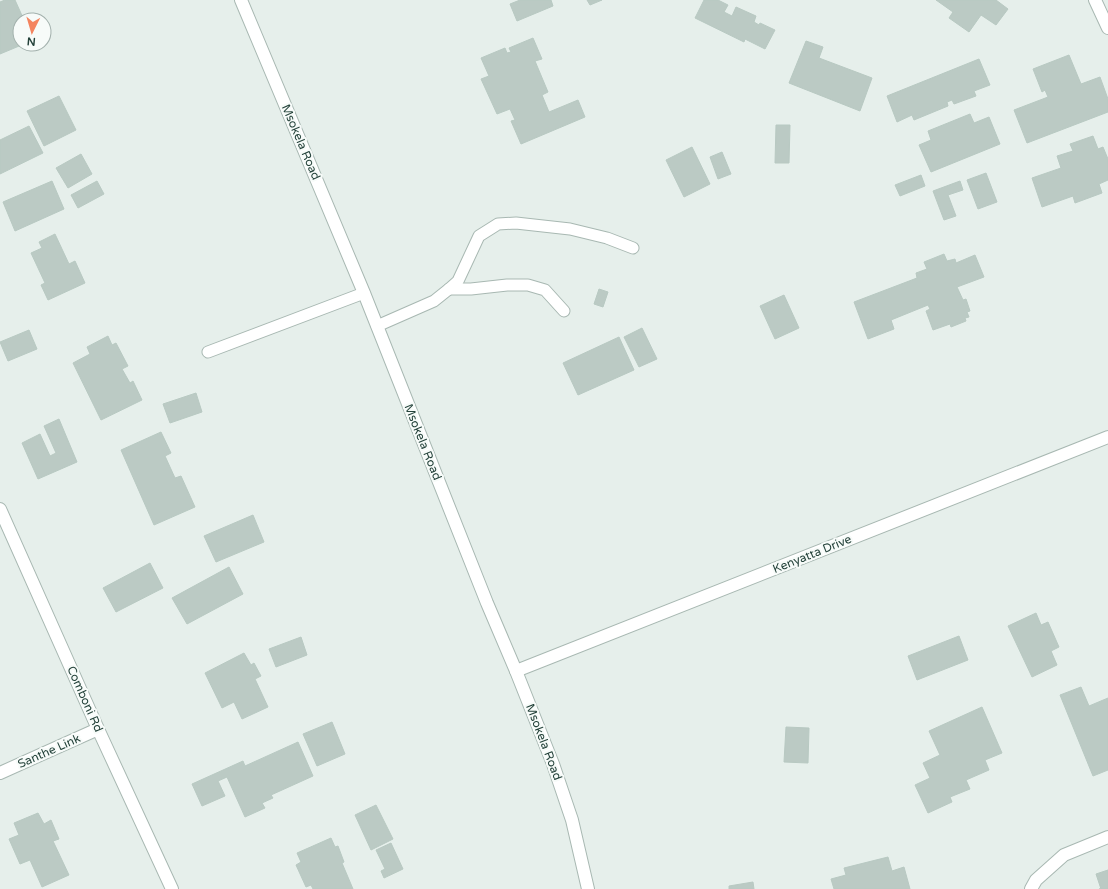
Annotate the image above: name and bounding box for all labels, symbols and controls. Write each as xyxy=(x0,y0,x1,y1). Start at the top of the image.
north arrow xyxy=(12,12,52,52)
text: N xyxy=(26,35,36,48)
street label: Msokela Road xyxy=(279,102,323,182)
street label: Msokela Road xyxy=(401,402,445,482)
street label: Kenyatta Drive xyxy=(771,532,854,576)
street label: Comboni Rd xyxy=(64,664,106,734)
street label: Msokela Road xyxy=(523,702,565,782)
street label: Santhe Link xyxy=(16,731,83,771)

